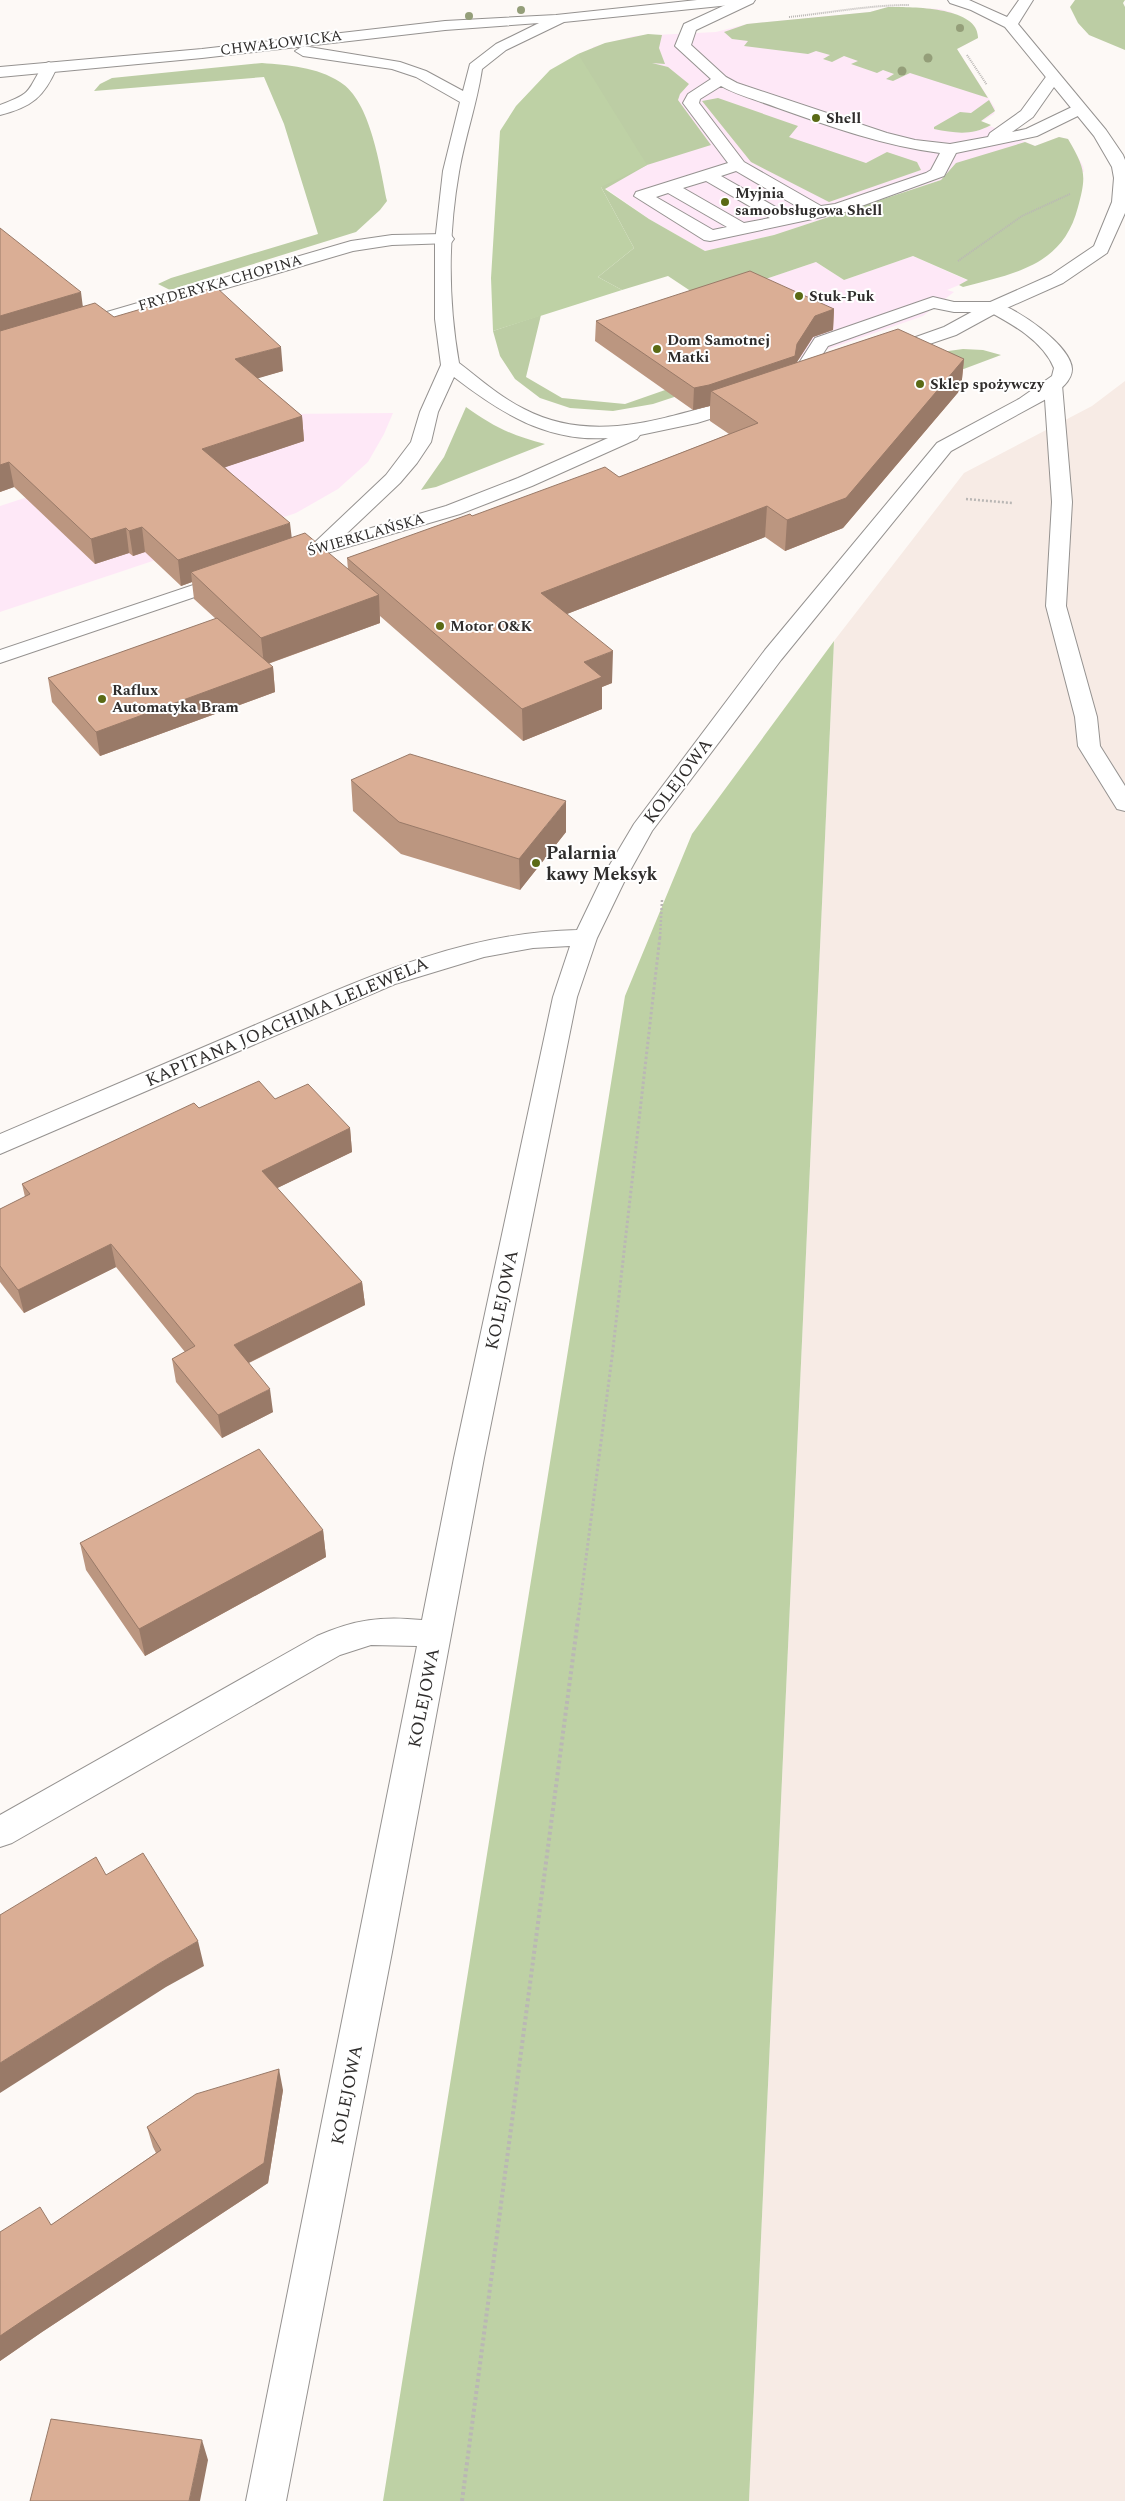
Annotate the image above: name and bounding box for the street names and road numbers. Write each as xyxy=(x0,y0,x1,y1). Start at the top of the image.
street label: CHWAŁOWICKA xyxy=(219,24,343,62)
street label: FRYDERYKA CHOPINA xyxy=(135,249,305,317)
street label: ŚWIERKLAŃSKA xyxy=(305,507,427,563)
street label: KOLEJOWA xyxy=(637,732,719,830)
street label: KAPITANA JOACHIMA LELEWELA xyxy=(141,950,433,1094)
street label: KOLEJOWA xyxy=(478,1248,526,1352)
street label: KOLEJOWA xyxy=(401,1646,447,1750)
street label: KOLEJOWA xyxy=(324,2043,370,2147)

